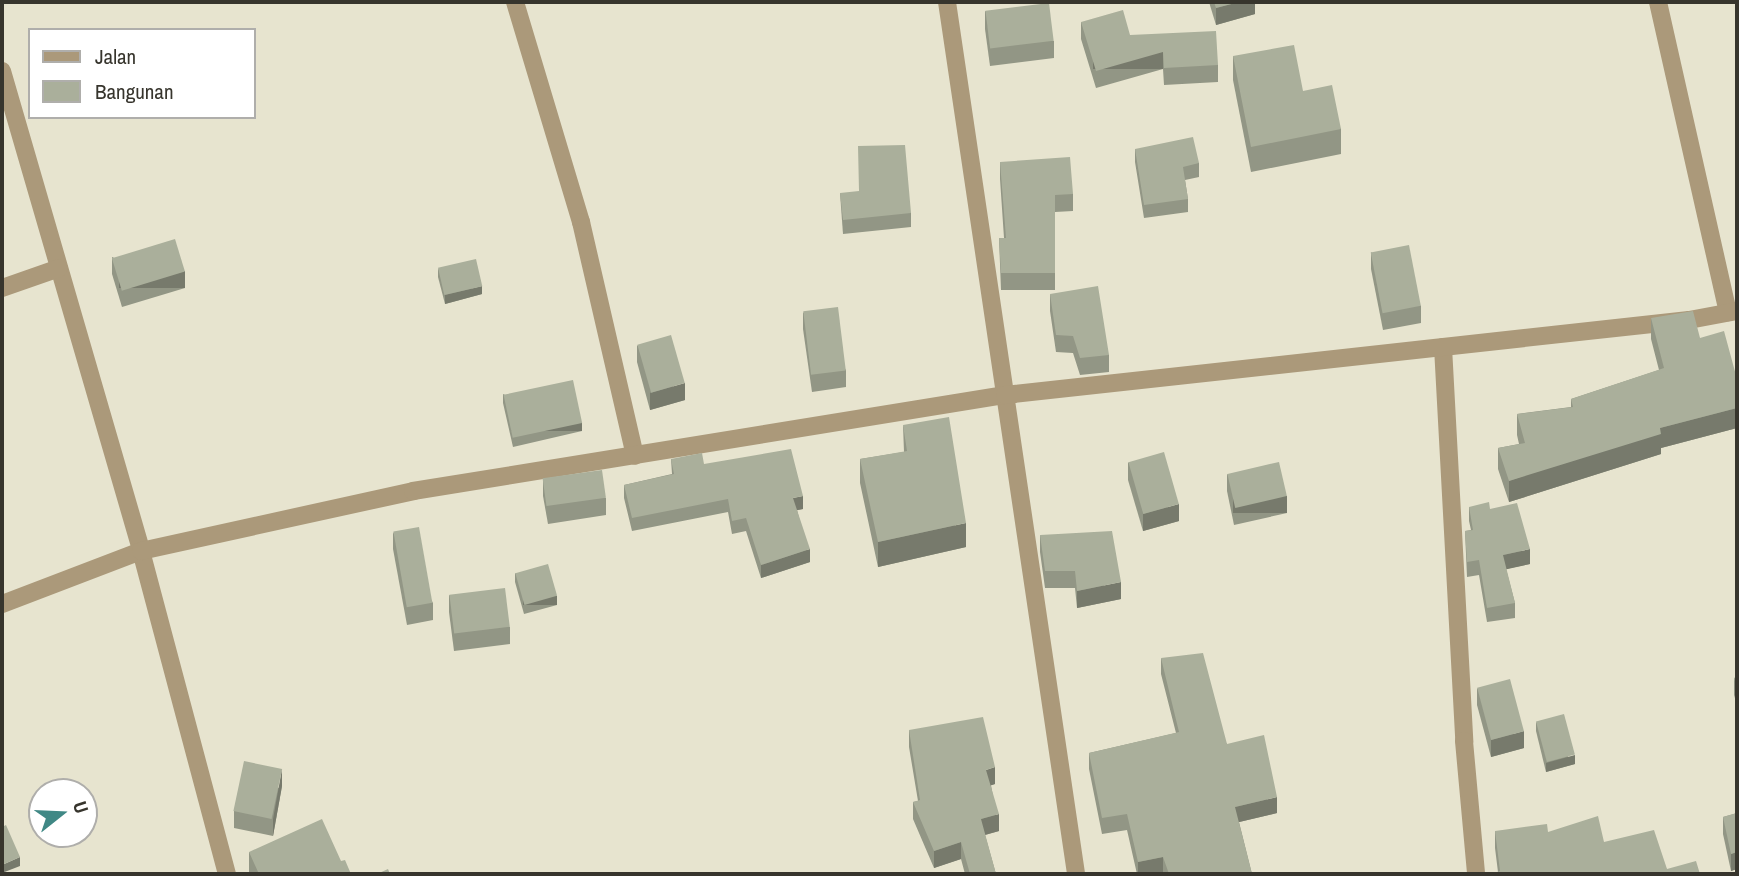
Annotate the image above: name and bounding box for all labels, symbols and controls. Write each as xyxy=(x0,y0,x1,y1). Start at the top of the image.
legend xyxy=(28,28,256,119)
text: Jalan xyxy=(95,42,136,71)
text: Bangunan xyxy=(95,77,174,106)
north arrow xyxy=(28,778,98,848)
text: U xyxy=(67,798,95,816)

